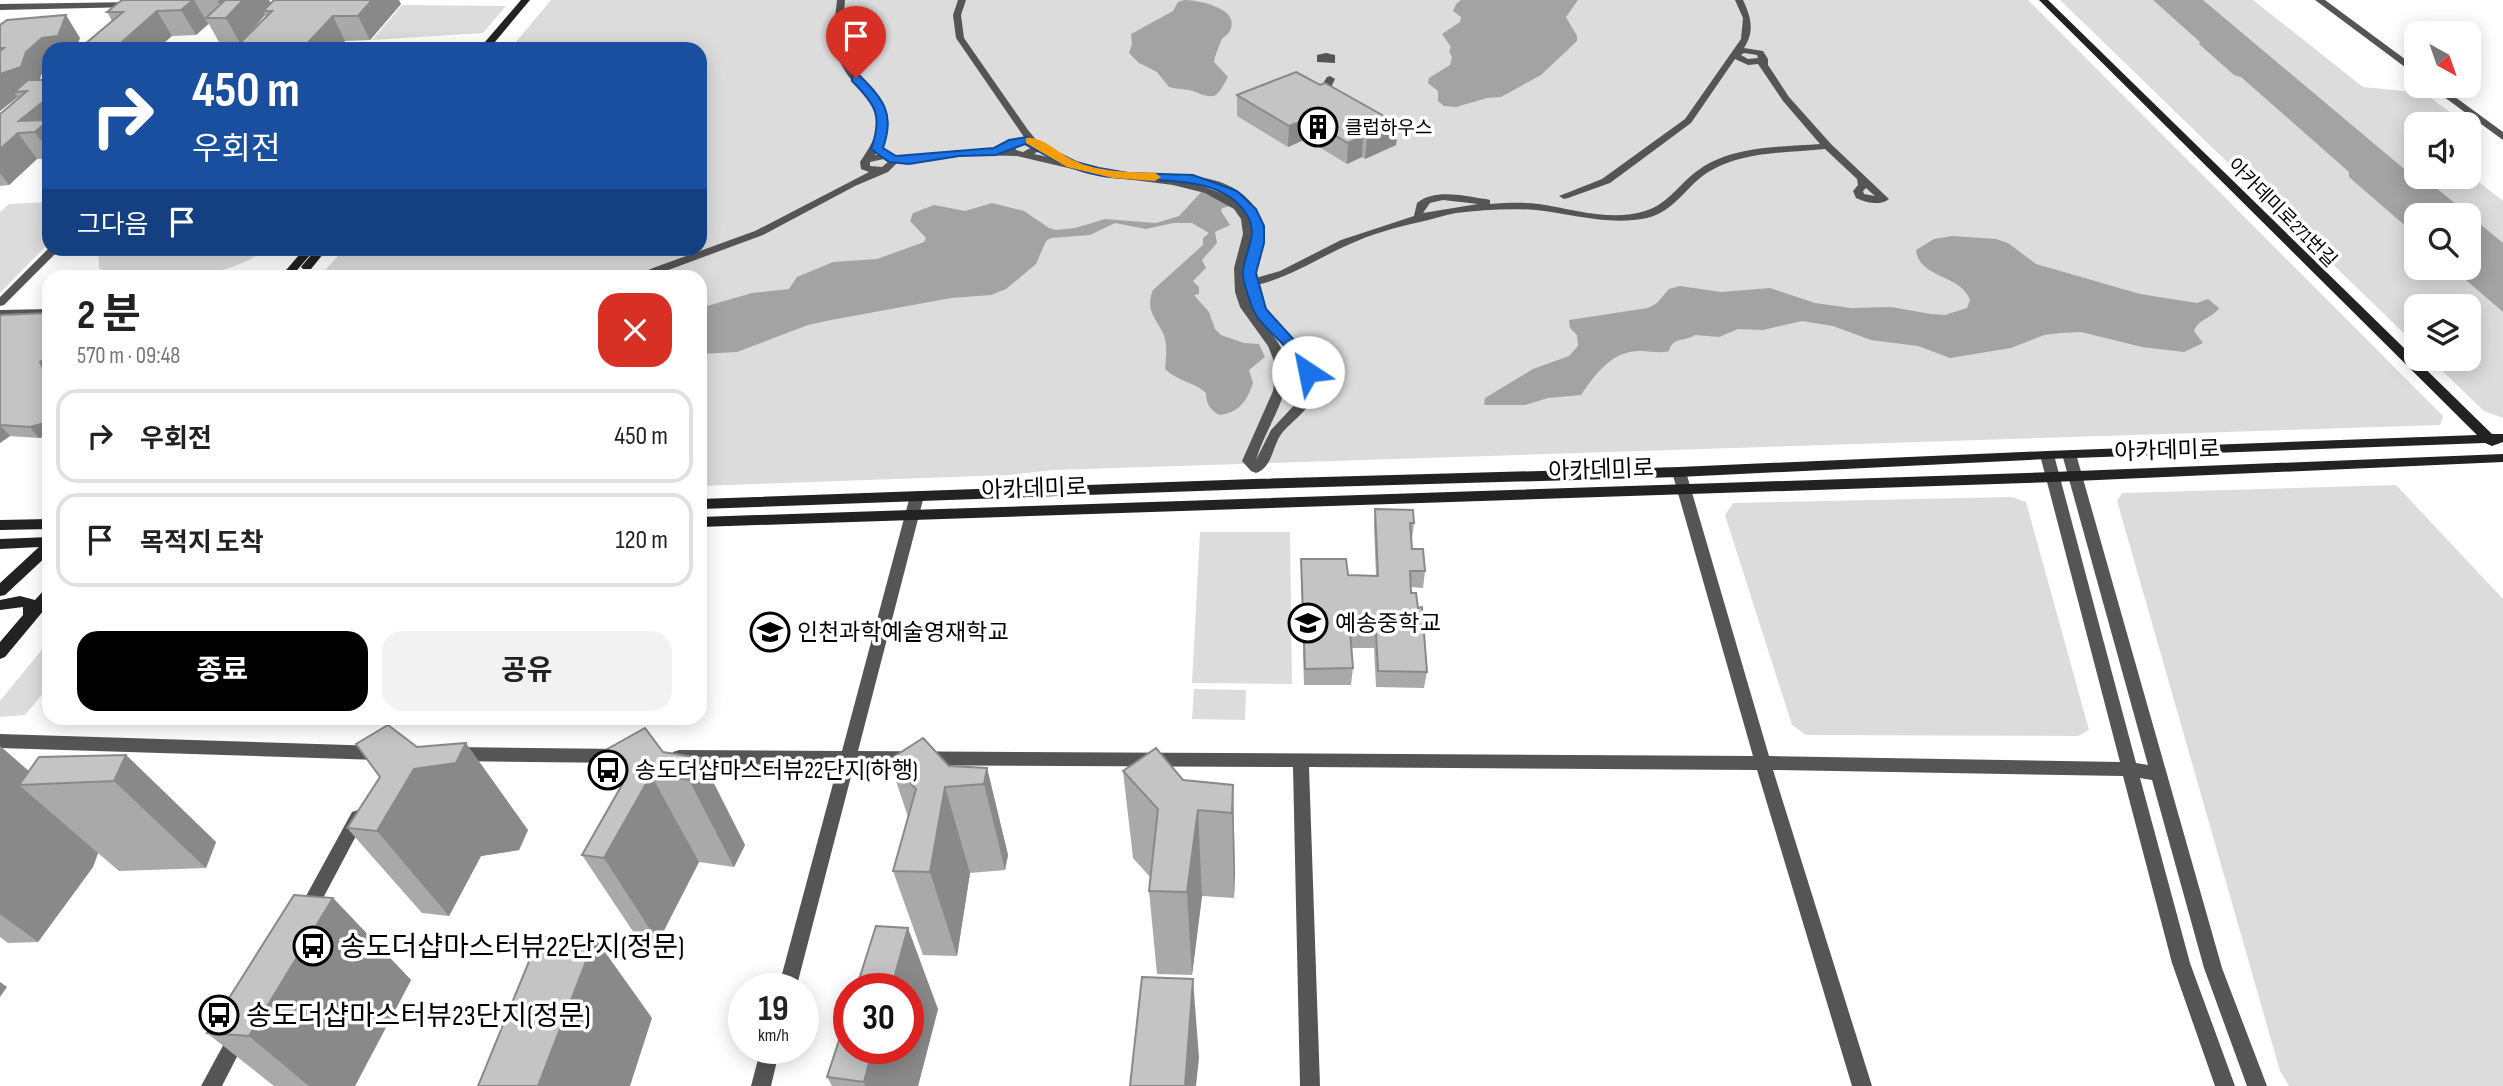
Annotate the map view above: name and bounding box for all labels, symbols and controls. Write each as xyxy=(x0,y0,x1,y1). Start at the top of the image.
pin xyxy=(826,6,886,78)
icon: arrive xyxy=(837,17,875,55)
north arrow xyxy=(2404,21,2482,98)
map controls xyxy=(2404,21,2481,371)
text: 450 m xyxy=(192,62,300,121)
icon: right xyxy=(77,70,168,161)
building icon: 클럽하우스 xyxy=(1297,106,1339,148)
button: sound xyxy=(2404,112,2481,189)
place label: 클럽하우스 xyxy=(1345,117,1432,140)
text: 우회전 xyxy=(192,130,280,169)
street label: 아카데미로271번길 xyxy=(2223,154,2341,272)
icon: arrive xyxy=(163,203,201,241)
button: search xyxy=(2404,203,2481,280)
text: 그다음 xyxy=(77,210,149,241)
text: 2 분 xyxy=(77,290,141,341)
button: close xyxy=(598,293,672,367)
button: layers xyxy=(2404,294,2481,371)
position arrow xyxy=(1271,335,1345,409)
text: 570 m · 09:48 xyxy=(77,342,180,370)
icon: right xyxy=(81,417,119,455)
text: 450 m xyxy=(614,421,668,452)
text: 우회전 xyxy=(140,424,212,455)
street label: 아카데미로 xyxy=(2114,435,2220,467)
street label: 아카데미로 xyxy=(1548,454,1654,486)
street label: 아카데미로 xyxy=(981,473,1087,505)
icon: arrive xyxy=(81,521,119,559)
text: 120 m xyxy=(615,525,668,556)
text: 목적지 도착 xyxy=(140,528,264,559)
school or university icon: 예송중학교 xyxy=(1287,602,1329,644)
place label: 예송중학교 xyxy=(1335,610,1441,638)
school or university icon: 인천과학예술영재학교 xyxy=(749,611,791,653)
place label: 인천과학예술영재학교 xyxy=(797,619,1009,647)
button: 종료 xyxy=(77,631,368,711)
button: 공유 xyxy=(382,631,672,711)
bus stop icon: 송도더샵마스터뷰22단지(하행) xyxy=(587,749,629,791)
place label: 송도더샵마스터뷰22단지(하행) xyxy=(635,757,918,785)
bus stop icon: 송도더샵마스터뷰22단지(정문) xyxy=(292,925,334,967)
place label: 송도더샵마스터뷰22단지(정문) xyxy=(340,931,684,964)
speed limit sign: 30 xyxy=(833,973,924,1064)
text: 19 xyxy=(758,988,789,1031)
bus stop icon: 송도더샵마스터뷰23단지(정문) xyxy=(198,994,240,1036)
place label: 송도더샵마스터뷰23단지(정문) xyxy=(246,1000,591,1033)
text: km/h xyxy=(758,1025,789,1046)

